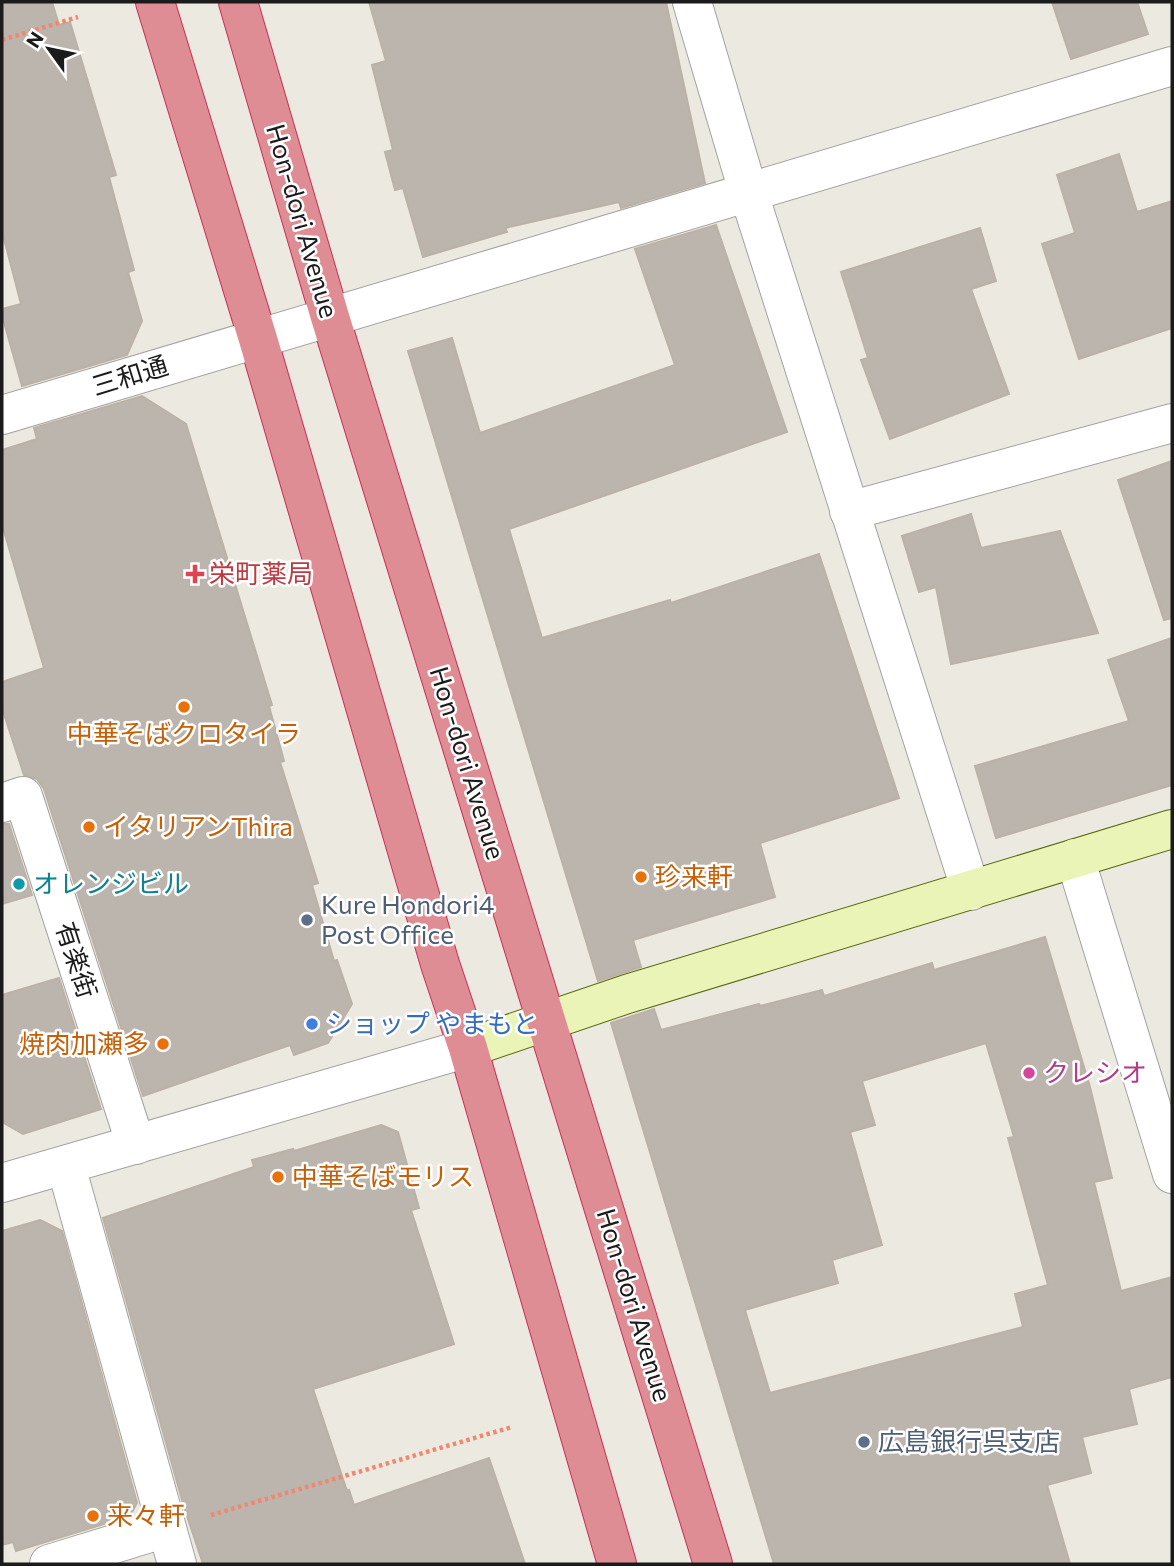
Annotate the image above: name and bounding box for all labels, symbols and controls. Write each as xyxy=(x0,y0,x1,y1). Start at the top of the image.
north arrow xyxy=(14,14,84,84)
text: N xyxy=(21,27,48,52)
street label: Hon-dori Avenue xyxy=(261,120,346,321)
street label: 三和通 xyxy=(88,348,171,401)
place label: 栄町薬局 xyxy=(209,557,313,588)
marker: 栄町薬局 xyxy=(187,566,203,582)
street label: Hon-dori Avenue xyxy=(424,662,513,863)
marker: 中華そばクロタイラ xyxy=(176,699,192,715)
place label: 中華そばクロタイラ xyxy=(67,717,301,748)
place label: イタリアンThira xyxy=(103,810,293,841)
marker: イタリアンThira xyxy=(81,819,97,835)
place label: 珍来軒 xyxy=(655,860,733,891)
place label: オレンジビル xyxy=(33,867,189,898)
marker: 珍来軒 xyxy=(633,869,649,885)
marker: オレンジビル xyxy=(11,876,27,892)
place label: Kure Hondori4 Post Office xyxy=(321,888,494,949)
marker: Kure Hondori4 Post Office xyxy=(299,912,315,928)
street label: 有楽街 xyxy=(51,918,104,1001)
place label: ショップ やまもと xyxy=(326,1007,538,1038)
marker: ショップ やまもと xyxy=(304,1016,320,1032)
place label: 焼肉加瀬多 xyxy=(19,1027,149,1058)
marker: 焼肉加瀬多 xyxy=(155,1036,171,1052)
place label: クレシオ xyxy=(1043,1056,1147,1087)
marker: クレシオ xyxy=(1021,1065,1037,1081)
place label: 中華そばモリス xyxy=(292,1160,474,1191)
marker: 中華そばモリス xyxy=(270,1169,286,1185)
street label: Hon-dori Avenue xyxy=(591,1204,680,1405)
place label: 広島銀行呉支店 xyxy=(878,1425,1060,1456)
marker: 広島銀行呉支店 xyxy=(856,1434,872,1450)
place label: 来々軒 xyxy=(107,1499,185,1530)
marker: 来々軒 xyxy=(85,1508,101,1524)

